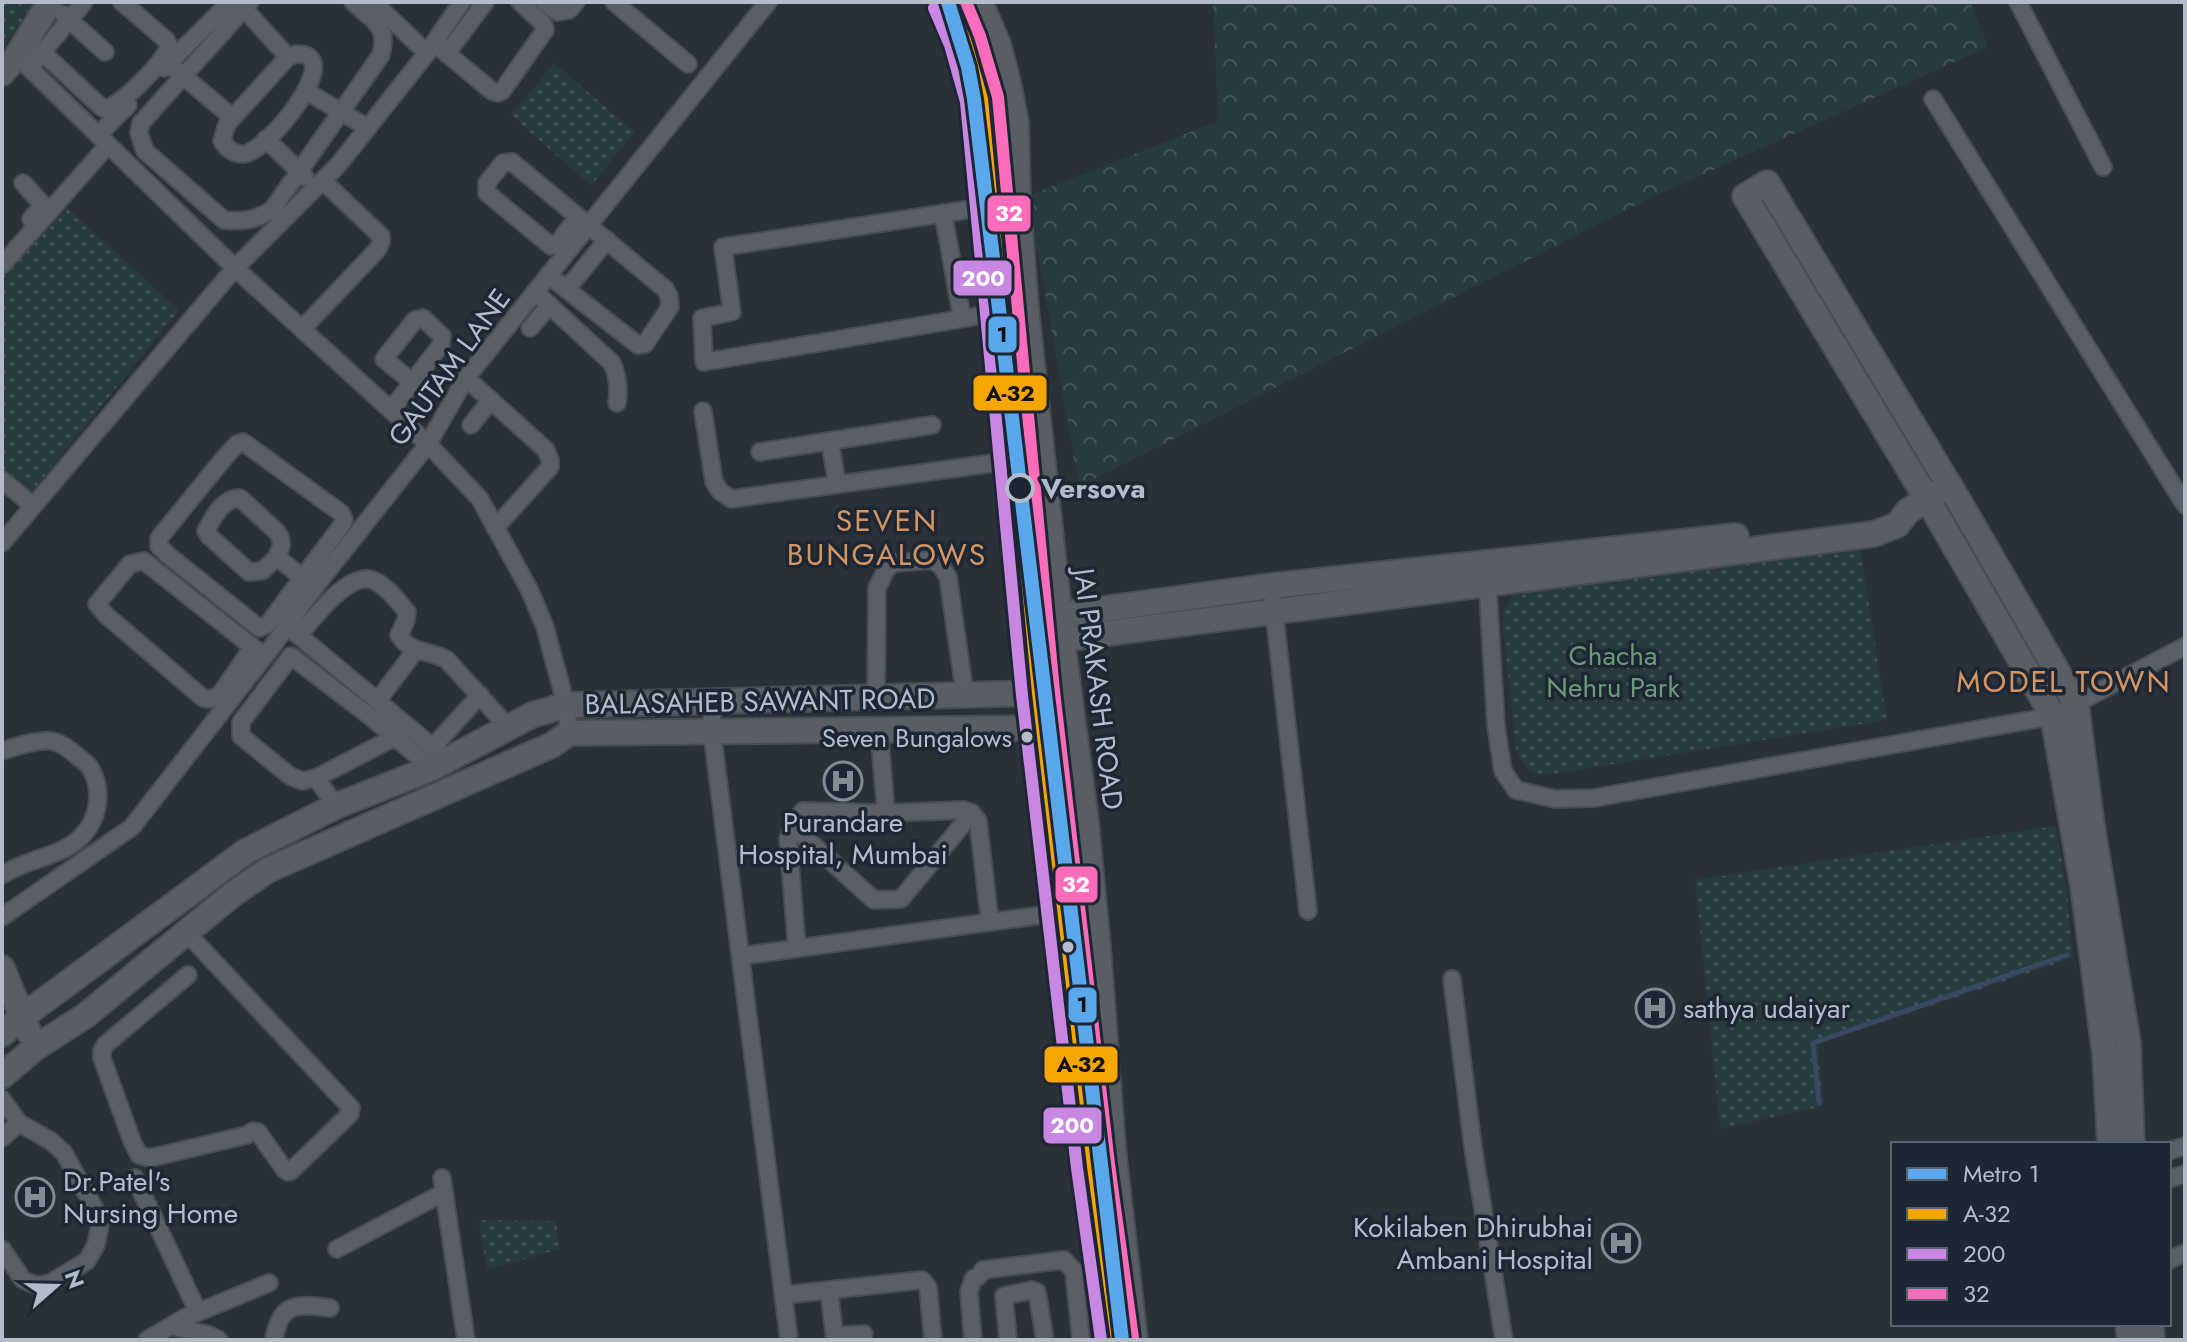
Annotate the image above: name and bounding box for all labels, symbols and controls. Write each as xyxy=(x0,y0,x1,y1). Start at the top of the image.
line badge: 32 xyxy=(986,194,1032,233)
text: 32 xyxy=(995,197,1023,229)
line badge: 200 xyxy=(952,259,1013,297)
text: 200 xyxy=(961,262,1005,294)
street label: GAUTAM LANE xyxy=(378,280,521,454)
line badge: 1 xyxy=(987,315,1018,354)
text: 1 xyxy=(996,318,1008,350)
line badge: A-32 xyxy=(972,374,1048,412)
text: A-32 xyxy=(984,377,1035,409)
place label: Versova xyxy=(1040,468,1146,509)
marker: Versova xyxy=(1006,474,1034,502)
district label: SEVEN BUNGALOWS xyxy=(787,499,987,576)
street label: JAI PRAKASH ROAD xyxy=(1063,562,1134,812)
park label: Chacha Nehru Park xyxy=(1546,635,1680,708)
district label: MODEL TOWN xyxy=(1956,660,2172,703)
street label: BALASAHEB SAWANT ROAD xyxy=(584,678,936,725)
place label: Seven Bungalows xyxy=(822,719,1012,757)
marker: Seven Bungalows xyxy=(1019,729,1035,745)
hospital icon: Purandare Hospital, Mumbai xyxy=(822,760,864,802)
place label: Purandare Hospital, Mumbai xyxy=(738,802,948,875)
line badge: 32 xyxy=(1054,865,1099,904)
text: 32 xyxy=(1062,868,1090,900)
unlabelled marker xyxy=(1060,939,1076,955)
line badge: 1 xyxy=(1067,986,1098,1024)
hospital icon: sathya udaiyar xyxy=(1634,987,1676,1029)
text: 1 xyxy=(1076,988,1088,1020)
place label: sathya udaiyar xyxy=(1683,988,1850,1029)
line badge: A-32 xyxy=(1043,1045,1119,1084)
text: A-32 xyxy=(1055,1048,1106,1080)
line badge: 200 xyxy=(1042,1106,1103,1145)
text: 200 xyxy=(1050,1109,1094,1141)
legend xyxy=(1891,1142,2171,1326)
text: Metro 1 xyxy=(1963,1156,2040,1191)
place label: Dr.Patel's Nursing Home xyxy=(63,1161,238,1234)
hospital icon: Dr.Patel's Nursing Home xyxy=(14,1176,56,1218)
text: A-32 xyxy=(1963,1196,2011,1231)
place label: Kokilaben Dhirubhai Ambani Hospital xyxy=(1353,1207,1593,1280)
hospital icon: Kokilaben Dhirubhai Ambani Hospital xyxy=(1600,1222,1642,1264)
text: 200 xyxy=(1963,1236,2005,1271)
north arrow xyxy=(16,1246,96,1326)
text: N xyxy=(57,1265,93,1293)
text: 32 xyxy=(1963,1276,1990,1311)

